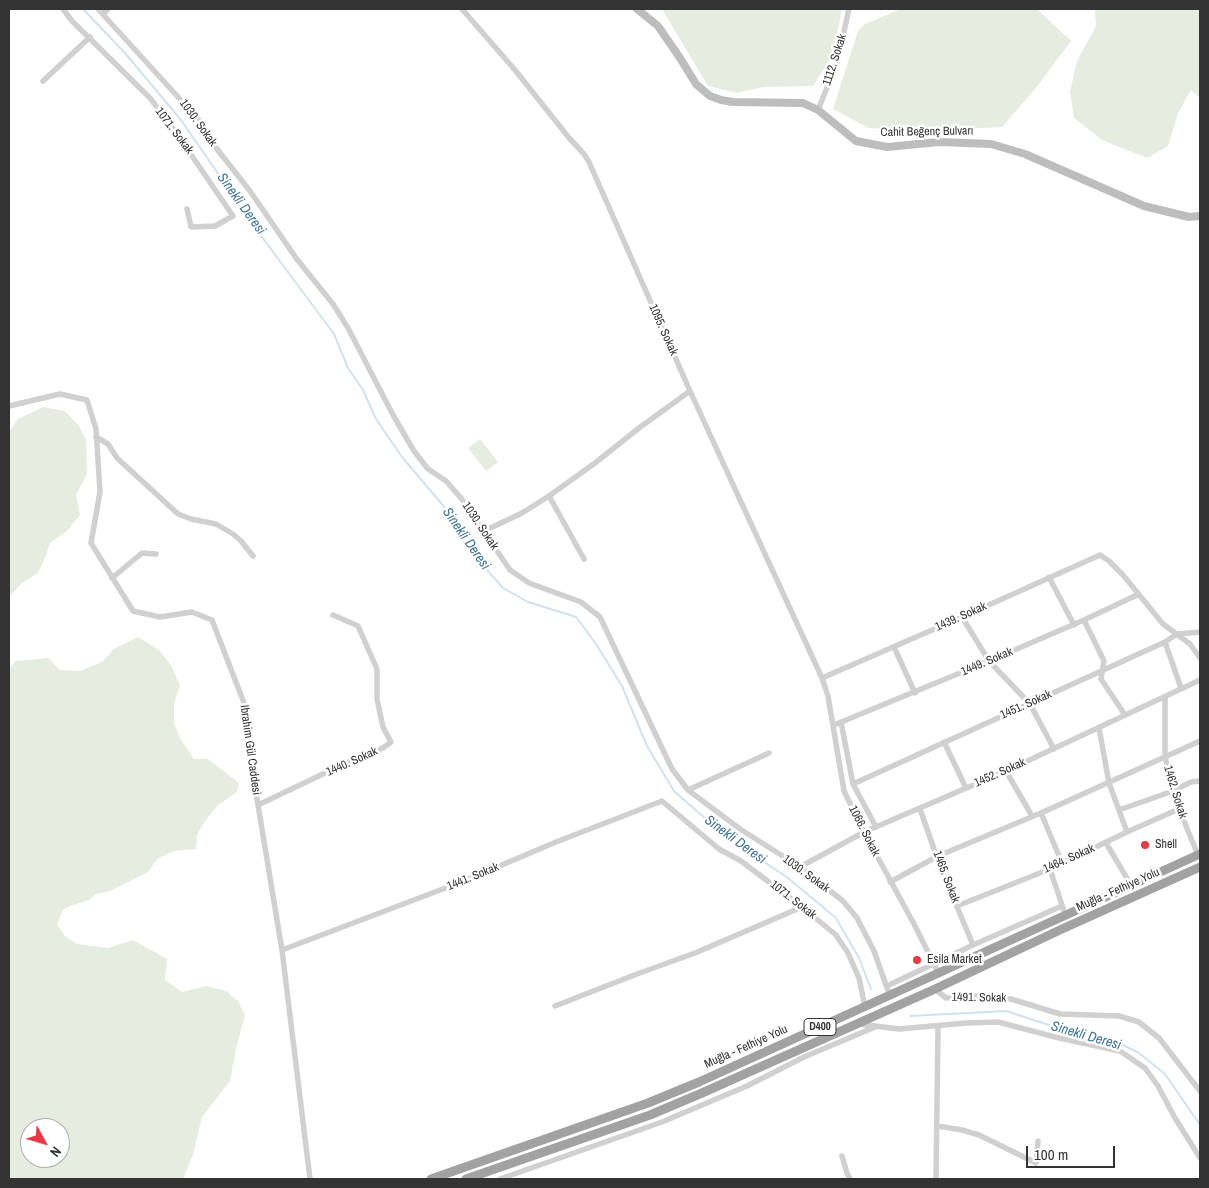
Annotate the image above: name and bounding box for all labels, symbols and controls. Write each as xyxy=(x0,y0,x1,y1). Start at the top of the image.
street label: 1112. Sokak xyxy=(820,32,850,88)
street label: 1030. Sokak xyxy=(176,97,220,149)
street label: 1071. Sokak xyxy=(152,105,196,157)
street label: Cahit Beğenç Bulvarı xyxy=(880,124,974,140)
water label: Sinekli Deresi xyxy=(213,170,269,238)
street label: 1095. Sokak xyxy=(645,302,681,358)
street label: 1030. Sokak xyxy=(459,499,501,553)
water label: Sinekli Deresi xyxy=(438,505,494,573)
street label: 1439. Sokak xyxy=(933,599,989,635)
street label: 1449. Sokak xyxy=(959,645,1015,679)
street label: 1451. Sokak xyxy=(998,687,1054,723)
street label: Ibrahim Gül Caddesi xyxy=(237,704,263,796)
street label: 1440. Sokak xyxy=(324,744,380,780)
street label: 1452. Sokak xyxy=(972,755,1028,791)
street label: 1462. Sokak xyxy=(1160,764,1190,820)
street label: 1066. Sokak xyxy=(845,803,883,859)
water label: Sinekli Deresi xyxy=(701,812,769,868)
place label: Shell xyxy=(1155,838,1177,852)
marker: Shell xyxy=(1139,839,1151,851)
street label: 1464. Sokak xyxy=(1041,841,1097,877)
street label: 1465. Sokak xyxy=(929,849,963,905)
street label: 1030. Sokak xyxy=(780,852,832,896)
street label: 1441. Sokak xyxy=(445,860,501,894)
street label: Muğla - Fethiye Yolu xyxy=(1074,865,1162,915)
street label: 1071. Sokak xyxy=(767,877,819,923)
place label: Esila Market xyxy=(927,953,982,967)
marker: Esila Market xyxy=(911,954,923,966)
street label: 1491. Sokak xyxy=(952,990,1006,1006)
water label: Sinekli Deresi xyxy=(1049,1018,1123,1054)
road number: D400 xyxy=(804,1019,836,1036)
street label: Muğla - Fethiye Yolu xyxy=(702,1022,790,1072)
north arrow xyxy=(20,1118,70,1168)
scale bar xyxy=(1029,1136,1118,1168)
text: N xyxy=(46,1143,65,1161)
text: 100 m xyxy=(1034,1144,1068,1165)

